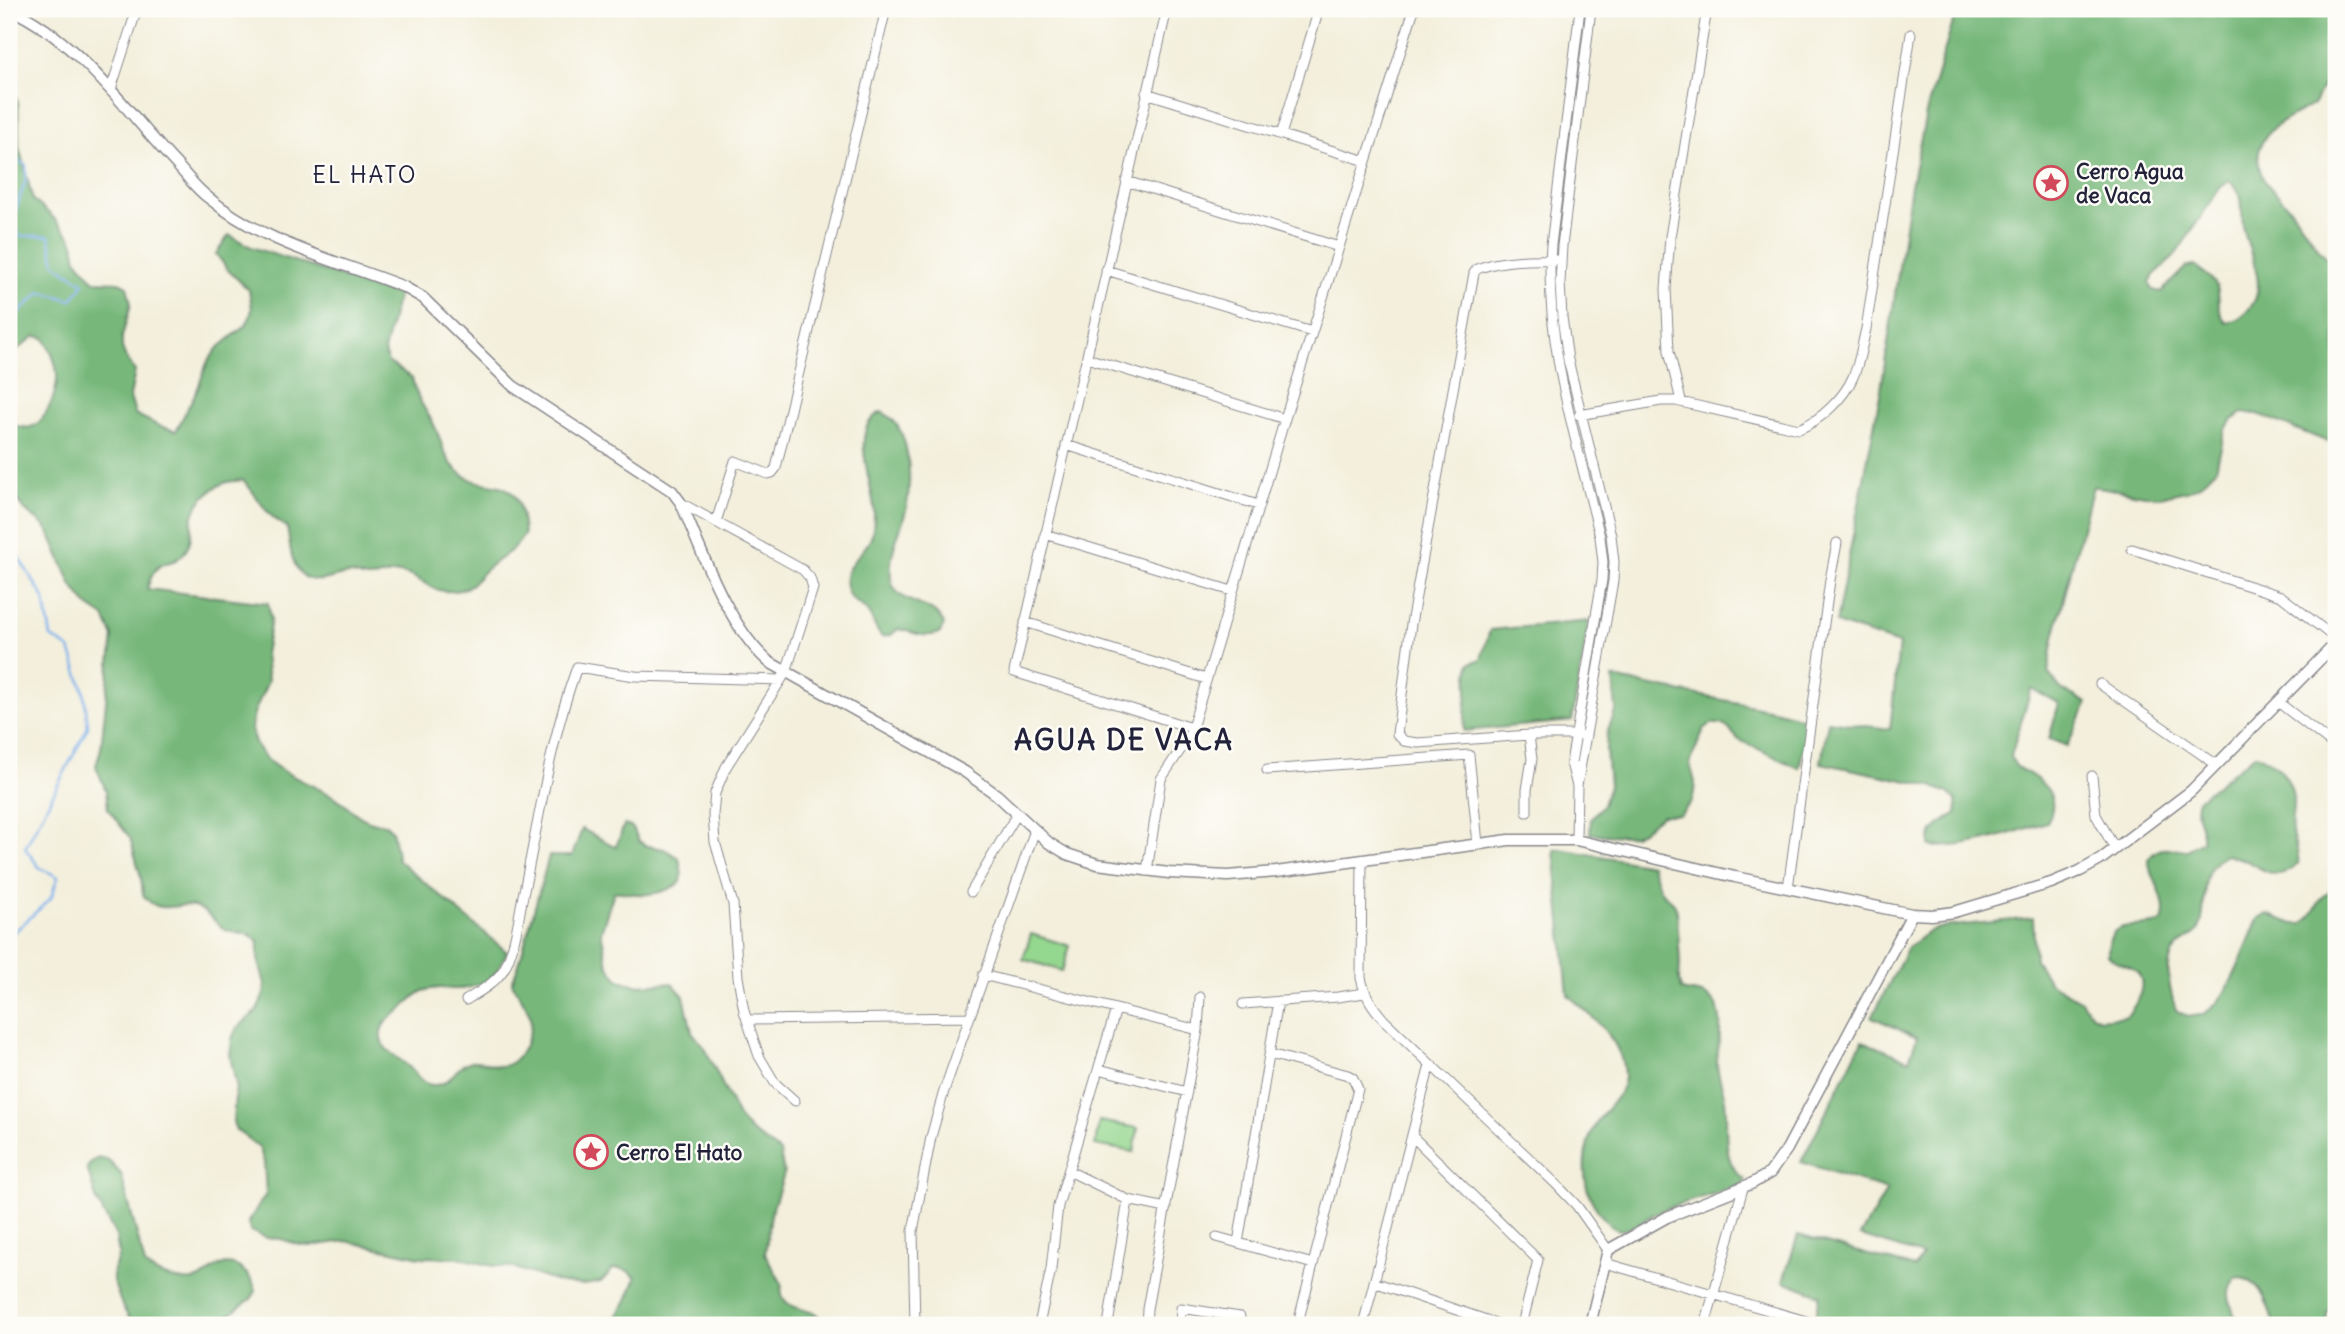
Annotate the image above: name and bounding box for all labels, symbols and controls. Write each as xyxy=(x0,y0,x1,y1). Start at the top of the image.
place label: Cerro Agua de Vaca xyxy=(2076,158,2184,209)
district label: EL HATO xyxy=(313,160,417,189)
place icon: Cerro Agua de Vaca xyxy=(2032,164,2070,202)
district label: AGUA DE VACA xyxy=(1014,722,1234,758)
place icon: Cerro El Hato xyxy=(572,1133,610,1171)
place label: Cerro El Hato xyxy=(616,1139,743,1166)

